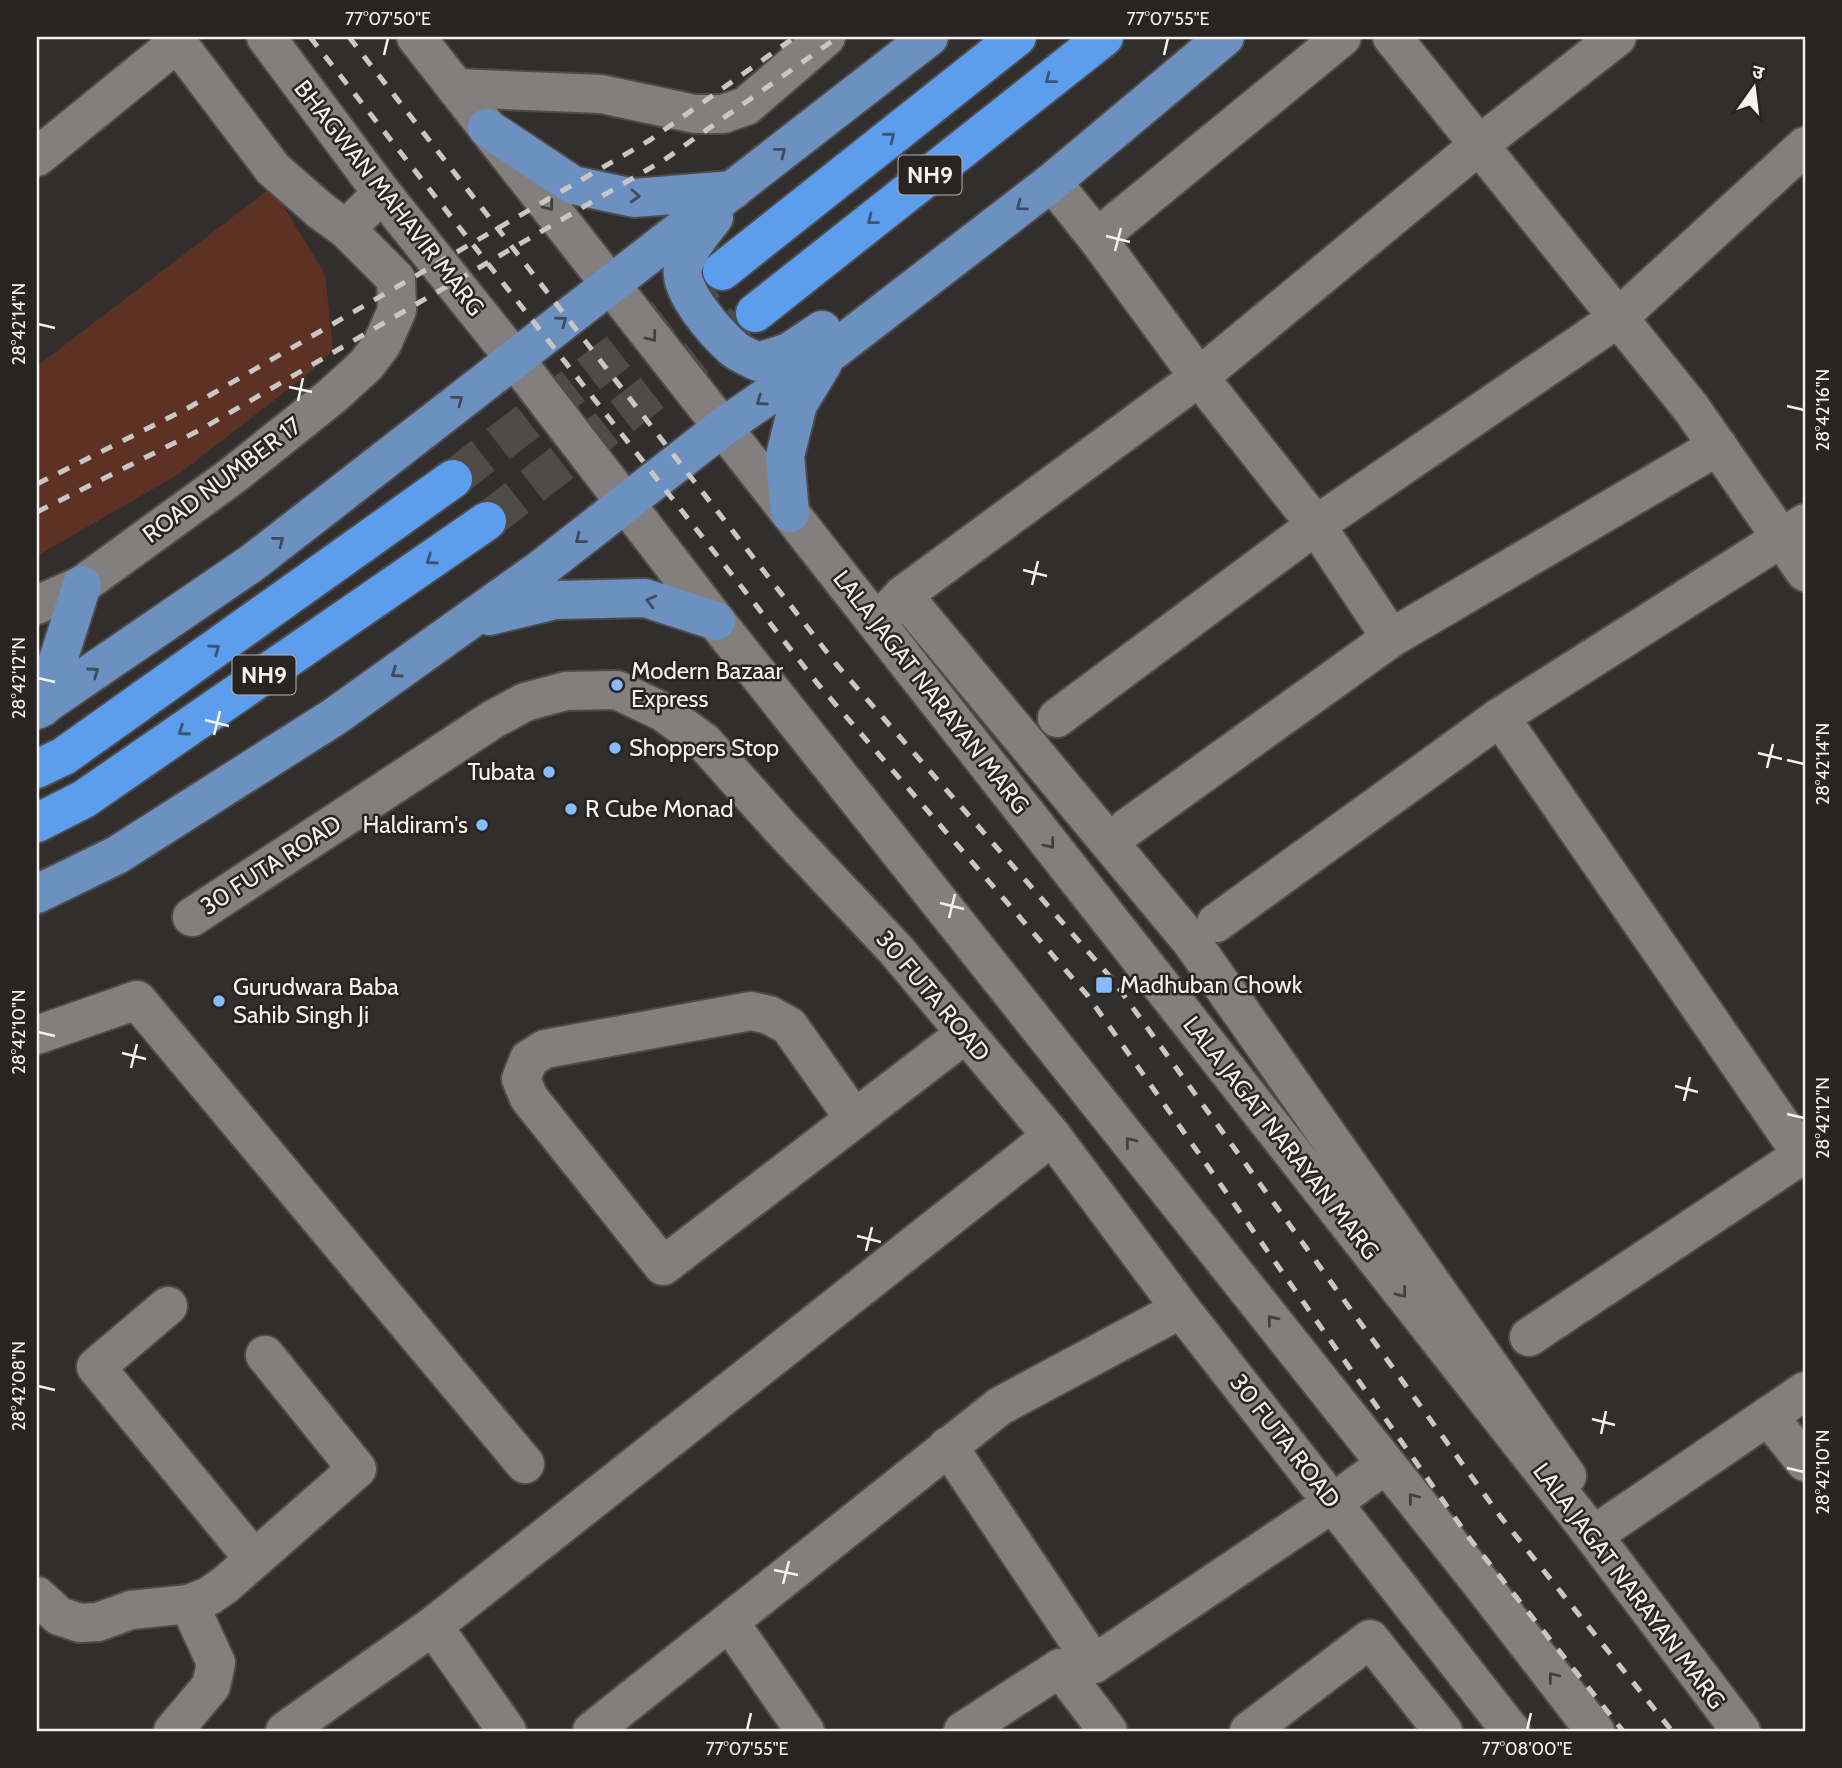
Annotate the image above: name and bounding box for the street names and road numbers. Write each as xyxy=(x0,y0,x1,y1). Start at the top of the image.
street label: BHAGWAN MAHAVIR MARG xyxy=(288,74,490,321)
road number: NH9 xyxy=(898,156,962,194)
street label: ROAD NUMBER 17 xyxy=(137,410,307,549)
street label: LALA JAGAT NARAYAN MARG xyxy=(827,564,1035,819)
road number: NH9 xyxy=(232,656,296,694)
street label: 30 FUTA ROAD xyxy=(195,808,346,921)
street label: 30 FUTA ROAD xyxy=(870,924,996,1067)
street label: LALA JAGAT NARAYAN MARG xyxy=(1177,1010,1385,1265)
street label: 30 FUTA ROAD xyxy=(1224,1368,1347,1513)
street label: LALA JAGAT NARAYAN MARG xyxy=(1527,1457,1732,1715)

